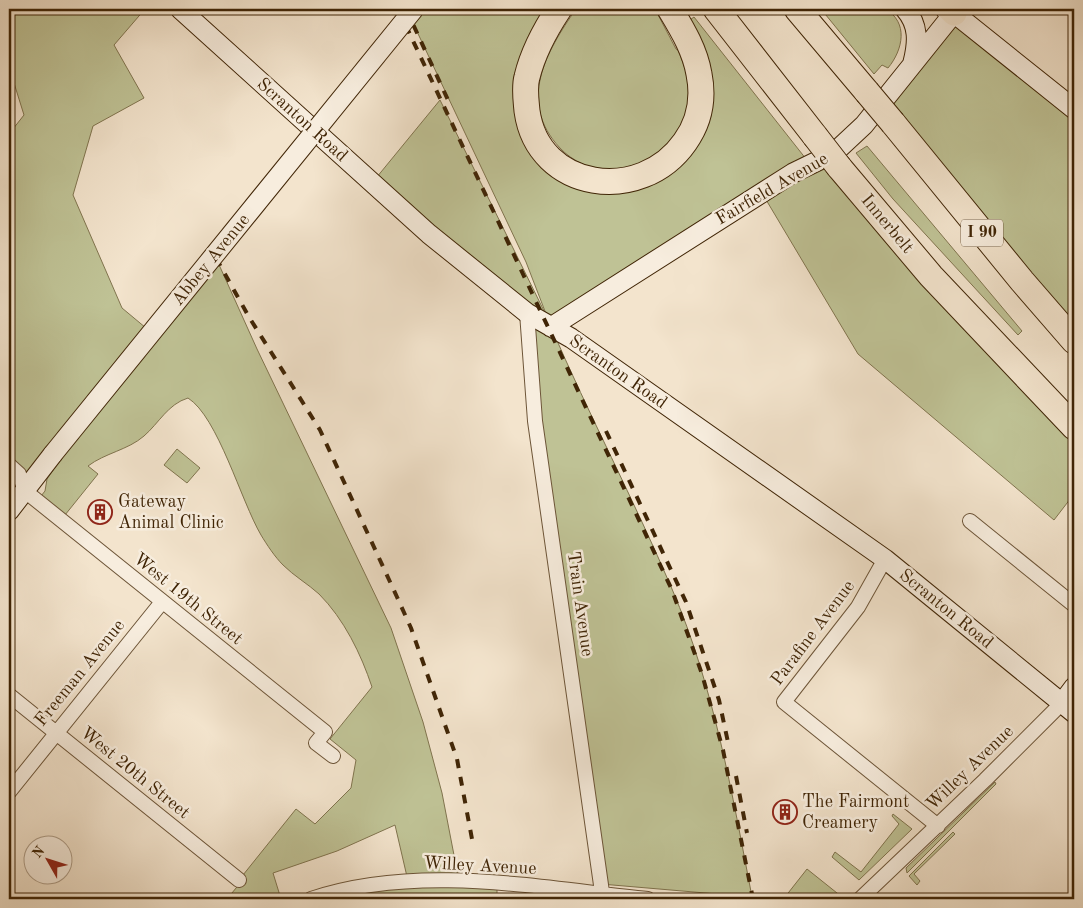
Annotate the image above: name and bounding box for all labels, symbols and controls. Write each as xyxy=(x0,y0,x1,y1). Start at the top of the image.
street label: Scranton Road xyxy=(253,75,351,165)
street label: Fairfield Avenue xyxy=(713,150,831,228)
street label: Innerbelt xyxy=(857,191,917,257)
street label: Abbey Avenue xyxy=(169,211,253,309)
road number: I 90 xyxy=(961,220,1003,247)
street label: Scranton Road xyxy=(566,332,670,412)
place label: Gateway Animal Clinic xyxy=(118,493,224,532)
building icon: Gateway Animal Clinic xyxy=(87,499,113,525)
street label: West 19th Street xyxy=(130,550,246,648)
street label: Train Avenue xyxy=(564,550,596,658)
street label: Scranton Road xyxy=(896,566,996,652)
street label: Parafine Avenue xyxy=(768,577,858,689)
street label: Freeman Avenue xyxy=(32,616,128,730)
street label: Willey Avenue xyxy=(923,722,1017,814)
street label: West 20th Street xyxy=(77,724,193,822)
place label: The Fairmont Creamery xyxy=(802,793,909,832)
building icon: The Fairmont Creamery xyxy=(772,799,798,825)
north arrow xyxy=(22,836,72,886)
text: N xyxy=(30,844,48,861)
street label: Willey Avenue xyxy=(423,854,537,878)

